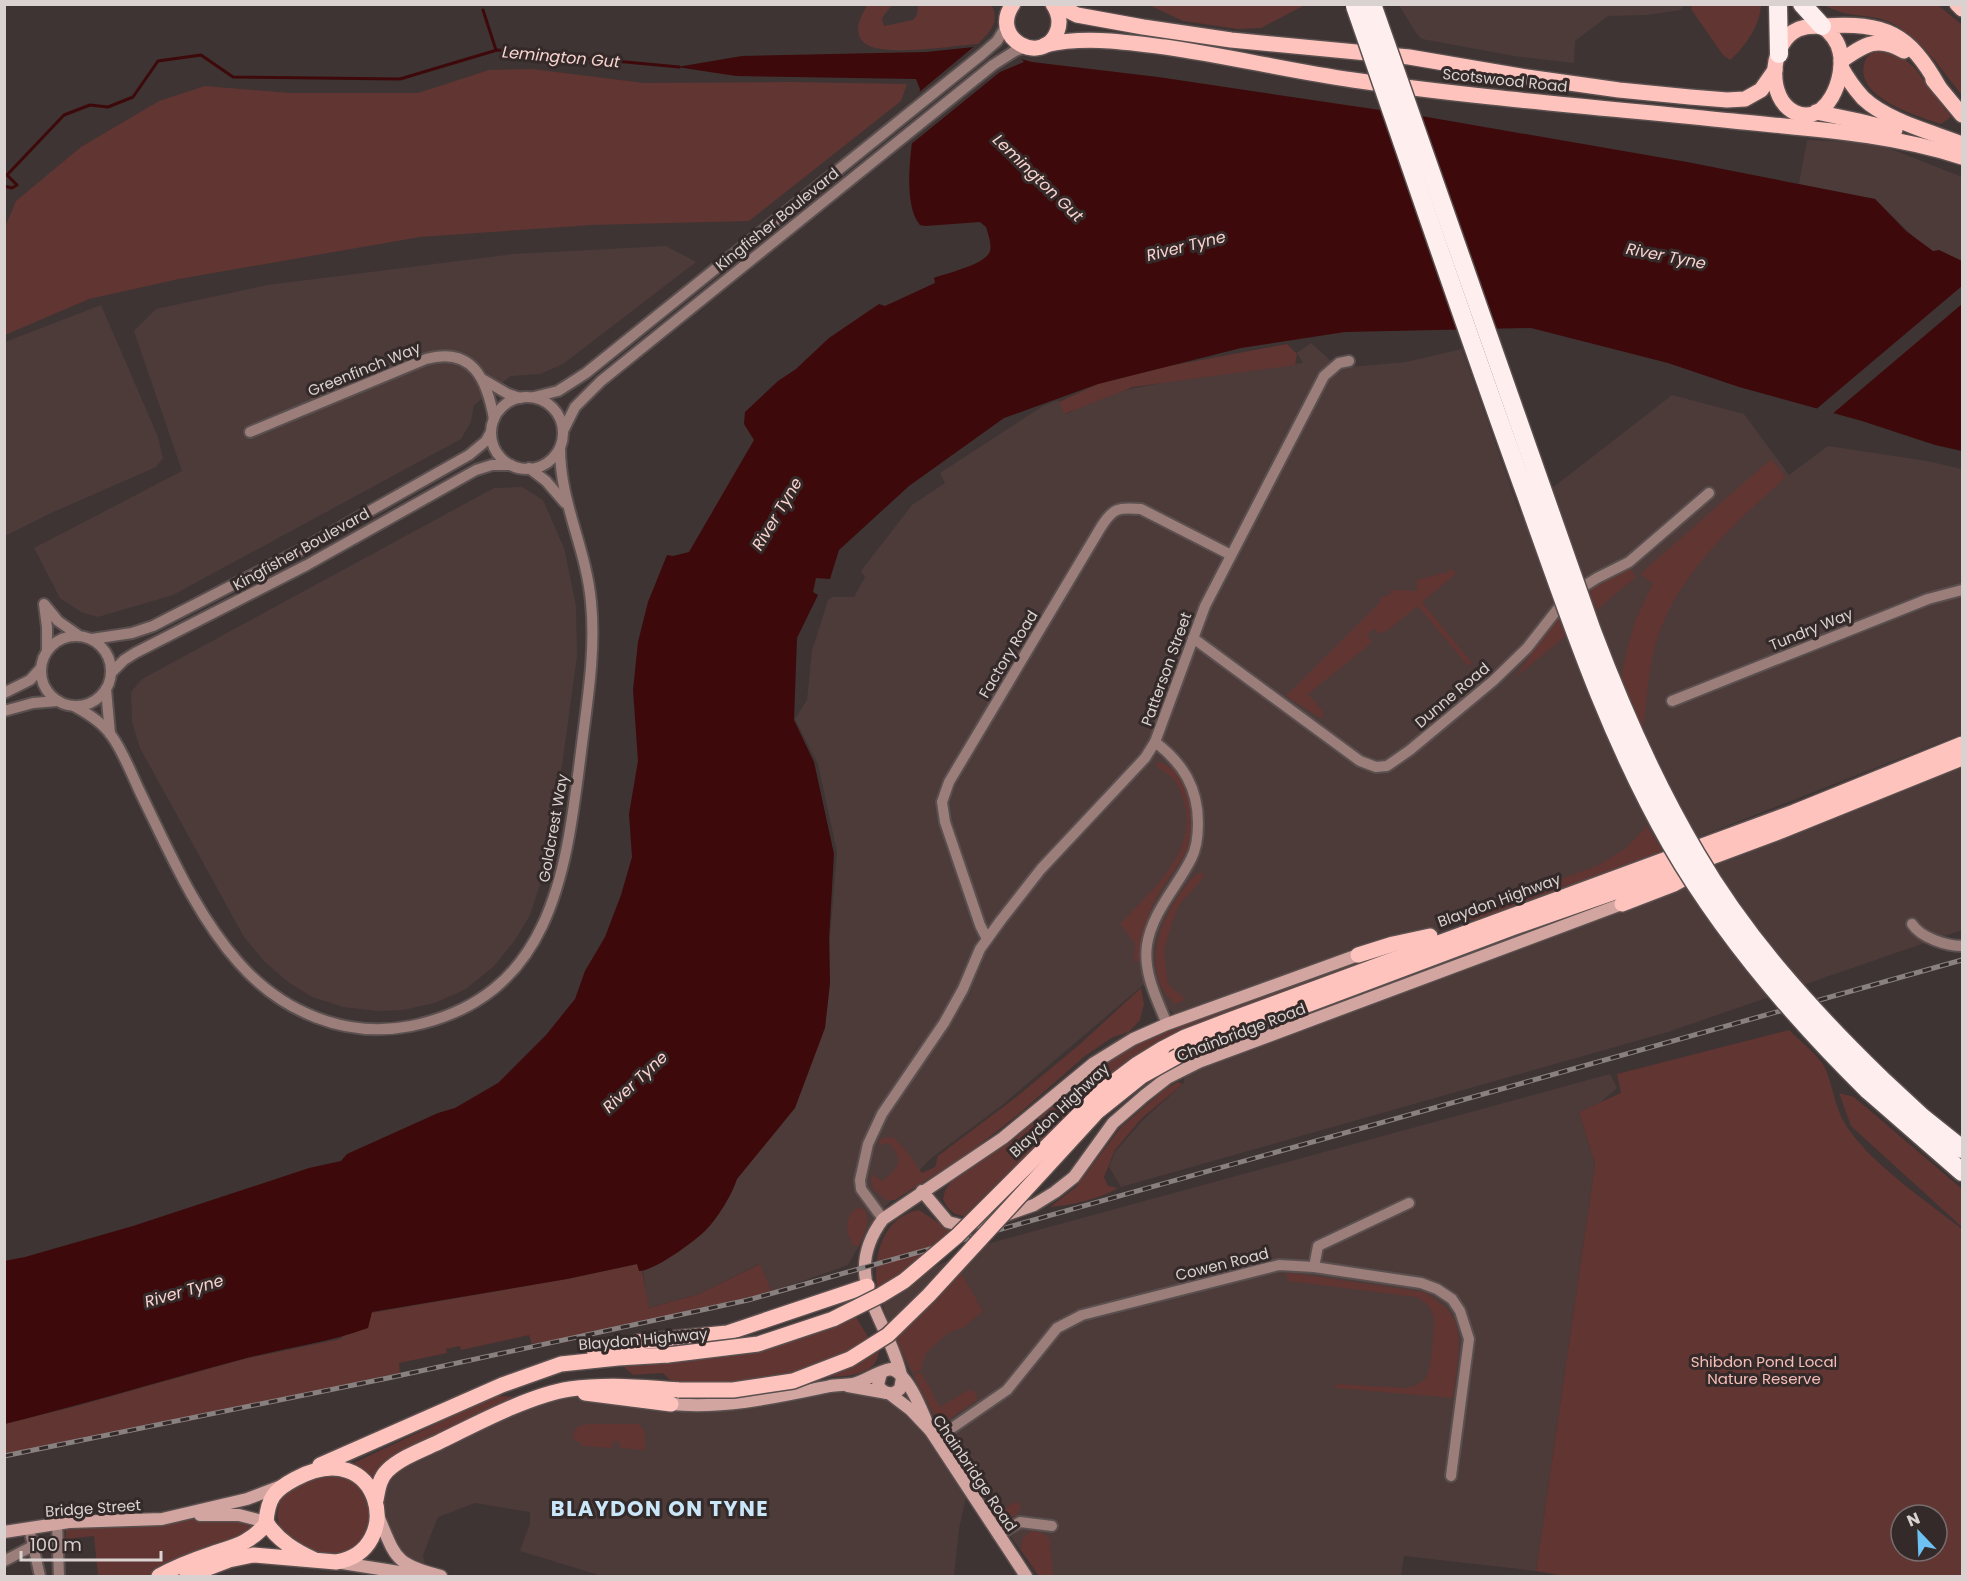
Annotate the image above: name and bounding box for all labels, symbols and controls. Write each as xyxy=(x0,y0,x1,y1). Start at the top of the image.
water label: Lemington Gut xyxy=(501,40,622,74)
street label: Scotswood Road xyxy=(1442,63,1568,97)
water label: Lemington Gut xyxy=(988,129,1089,228)
street label: Kingfisher Boulevard xyxy=(711,163,843,275)
water label: River Tyne xyxy=(1144,225,1228,267)
water label: River Tyne xyxy=(1624,237,1708,275)
street label: Greenfinch Way xyxy=(305,337,424,401)
water label: River Tyne xyxy=(746,473,808,555)
street label: Kingfisher Boulevard xyxy=(229,503,373,595)
street label: Tundry Way xyxy=(1766,602,1857,655)
street label: Factory Road xyxy=(974,606,1042,702)
street label: Patterson Street xyxy=(1136,609,1196,729)
street label: Dunne Road xyxy=(1410,657,1494,733)
street label: Goldcrest Way xyxy=(533,772,573,884)
street label: Blaydon Highway xyxy=(1435,868,1564,932)
street label: Chainbridge Road xyxy=(1173,998,1309,1066)
water label: River Tyne xyxy=(597,1046,673,1118)
street label: Blaydon Highway xyxy=(1004,1058,1114,1162)
street label: Cowen Road xyxy=(1173,1242,1271,1286)
water label: River Tyne xyxy=(142,1269,226,1313)
street label: Blaydon Highway xyxy=(578,1323,709,1355)
park label: Shibdon Pond Local Nature Reserve xyxy=(1691,1351,1837,1389)
street label: Chainbridge Road xyxy=(928,1410,1022,1536)
street label: Bridge Street xyxy=(44,1494,142,1522)
district label: BLAYDON ON TYNE xyxy=(551,1494,769,1523)
north arrow xyxy=(1889,1503,1949,1563)
text: N xyxy=(1903,1507,1923,1533)
scale bar xyxy=(21,1524,160,1562)
text: 100 m xyxy=(30,1532,82,1557)

